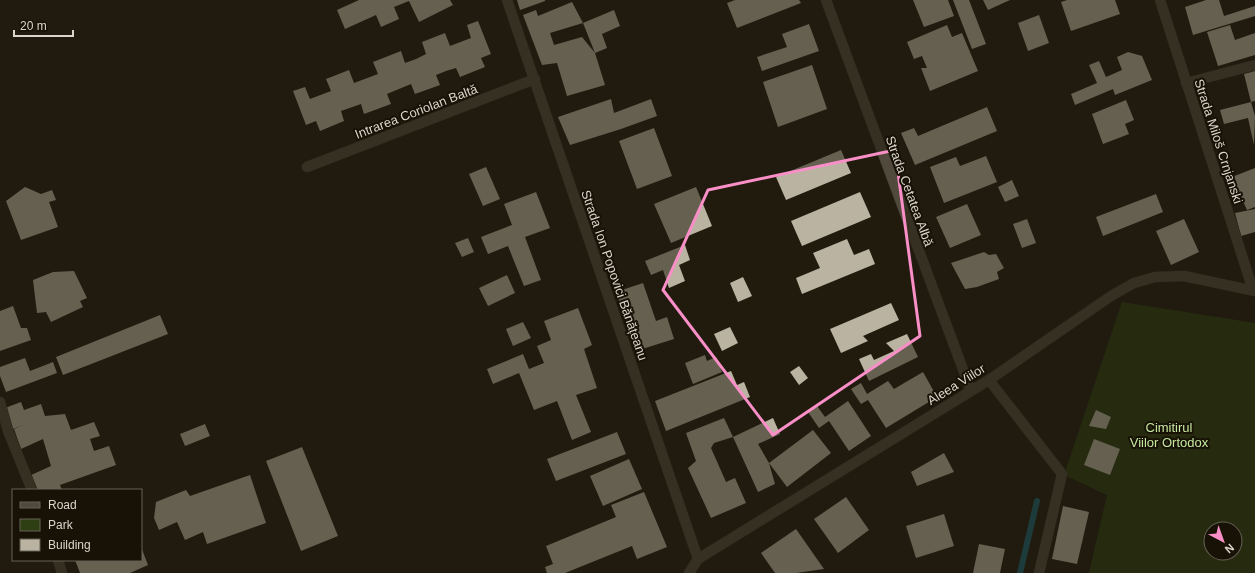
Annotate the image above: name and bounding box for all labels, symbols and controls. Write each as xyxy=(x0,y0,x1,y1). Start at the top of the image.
scale bar xyxy=(14,12,73,38)
text: 20 m xyxy=(20,19,47,33)
street label: Strada Miloš Crnjanski xyxy=(1191,77,1246,205)
street label: Intrarea Coriolan Baltă xyxy=(353,81,480,142)
street label: Strada Cetatea Albă xyxy=(883,134,937,249)
street label: Strada Ion Popovici Bănățeanu xyxy=(578,188,651,362)
street label: Aleea Viilor xyxy=(925,360,989,408)
park label: Cimitirul Viilor Ortodox xyxy=(1130,420,1209,450)
legend xyxy=(12,489,142,561)
text: Road xyxy=(48,498,77,512)
text: Park xyxy=(48,518,74,532)
north arrow xyxy=(1203,521,1243,561)
text: Building xyxy=(48,538,91,552)
text: N xyxy=(1223,541,1236,556)

